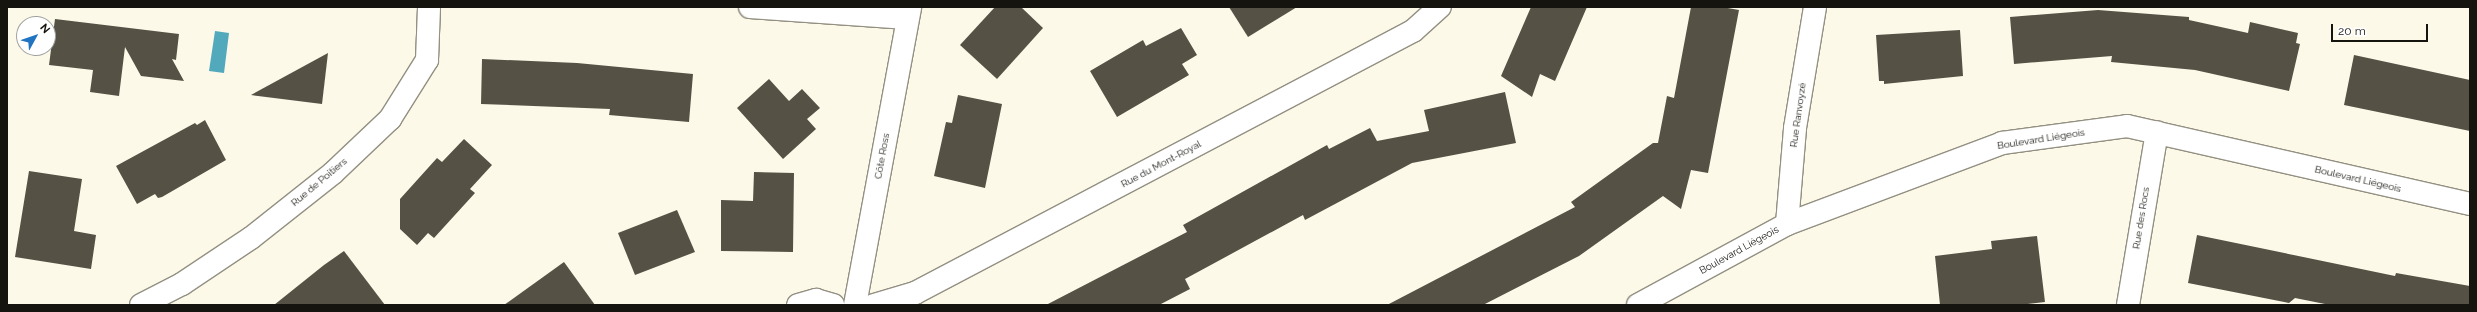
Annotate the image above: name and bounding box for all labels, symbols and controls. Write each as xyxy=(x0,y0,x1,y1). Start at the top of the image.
north arrow xyxy=(16,16,56,56)
scale bar xyxy=(2333,16,2430,42)
text: N xyxy=(37,21,52,36)
text: 20 m xyxy=(2338,24,2366,38)
street label: Rue Ranvoyzé xyxy=(1788,82,1808,148)
street label: Boulevard Liégeois xyxy=(1996,126,2086,152)
street label: Côte Ross xyxy=(872,132,892,180)
street label: Rue du Mont-Royal xyxy=(1119,138,1203,190)
street label: Rue de Poitiers xyxy=(289,155,349,209)
street label: Boulevard Liégeois xyxy=(2313,163,2403,195)
street label: Rue des Rocs xyxy=(2130,186,2152,250)
street label: Boulevard Liégeois xyxy=(1697,223,1781,277)

